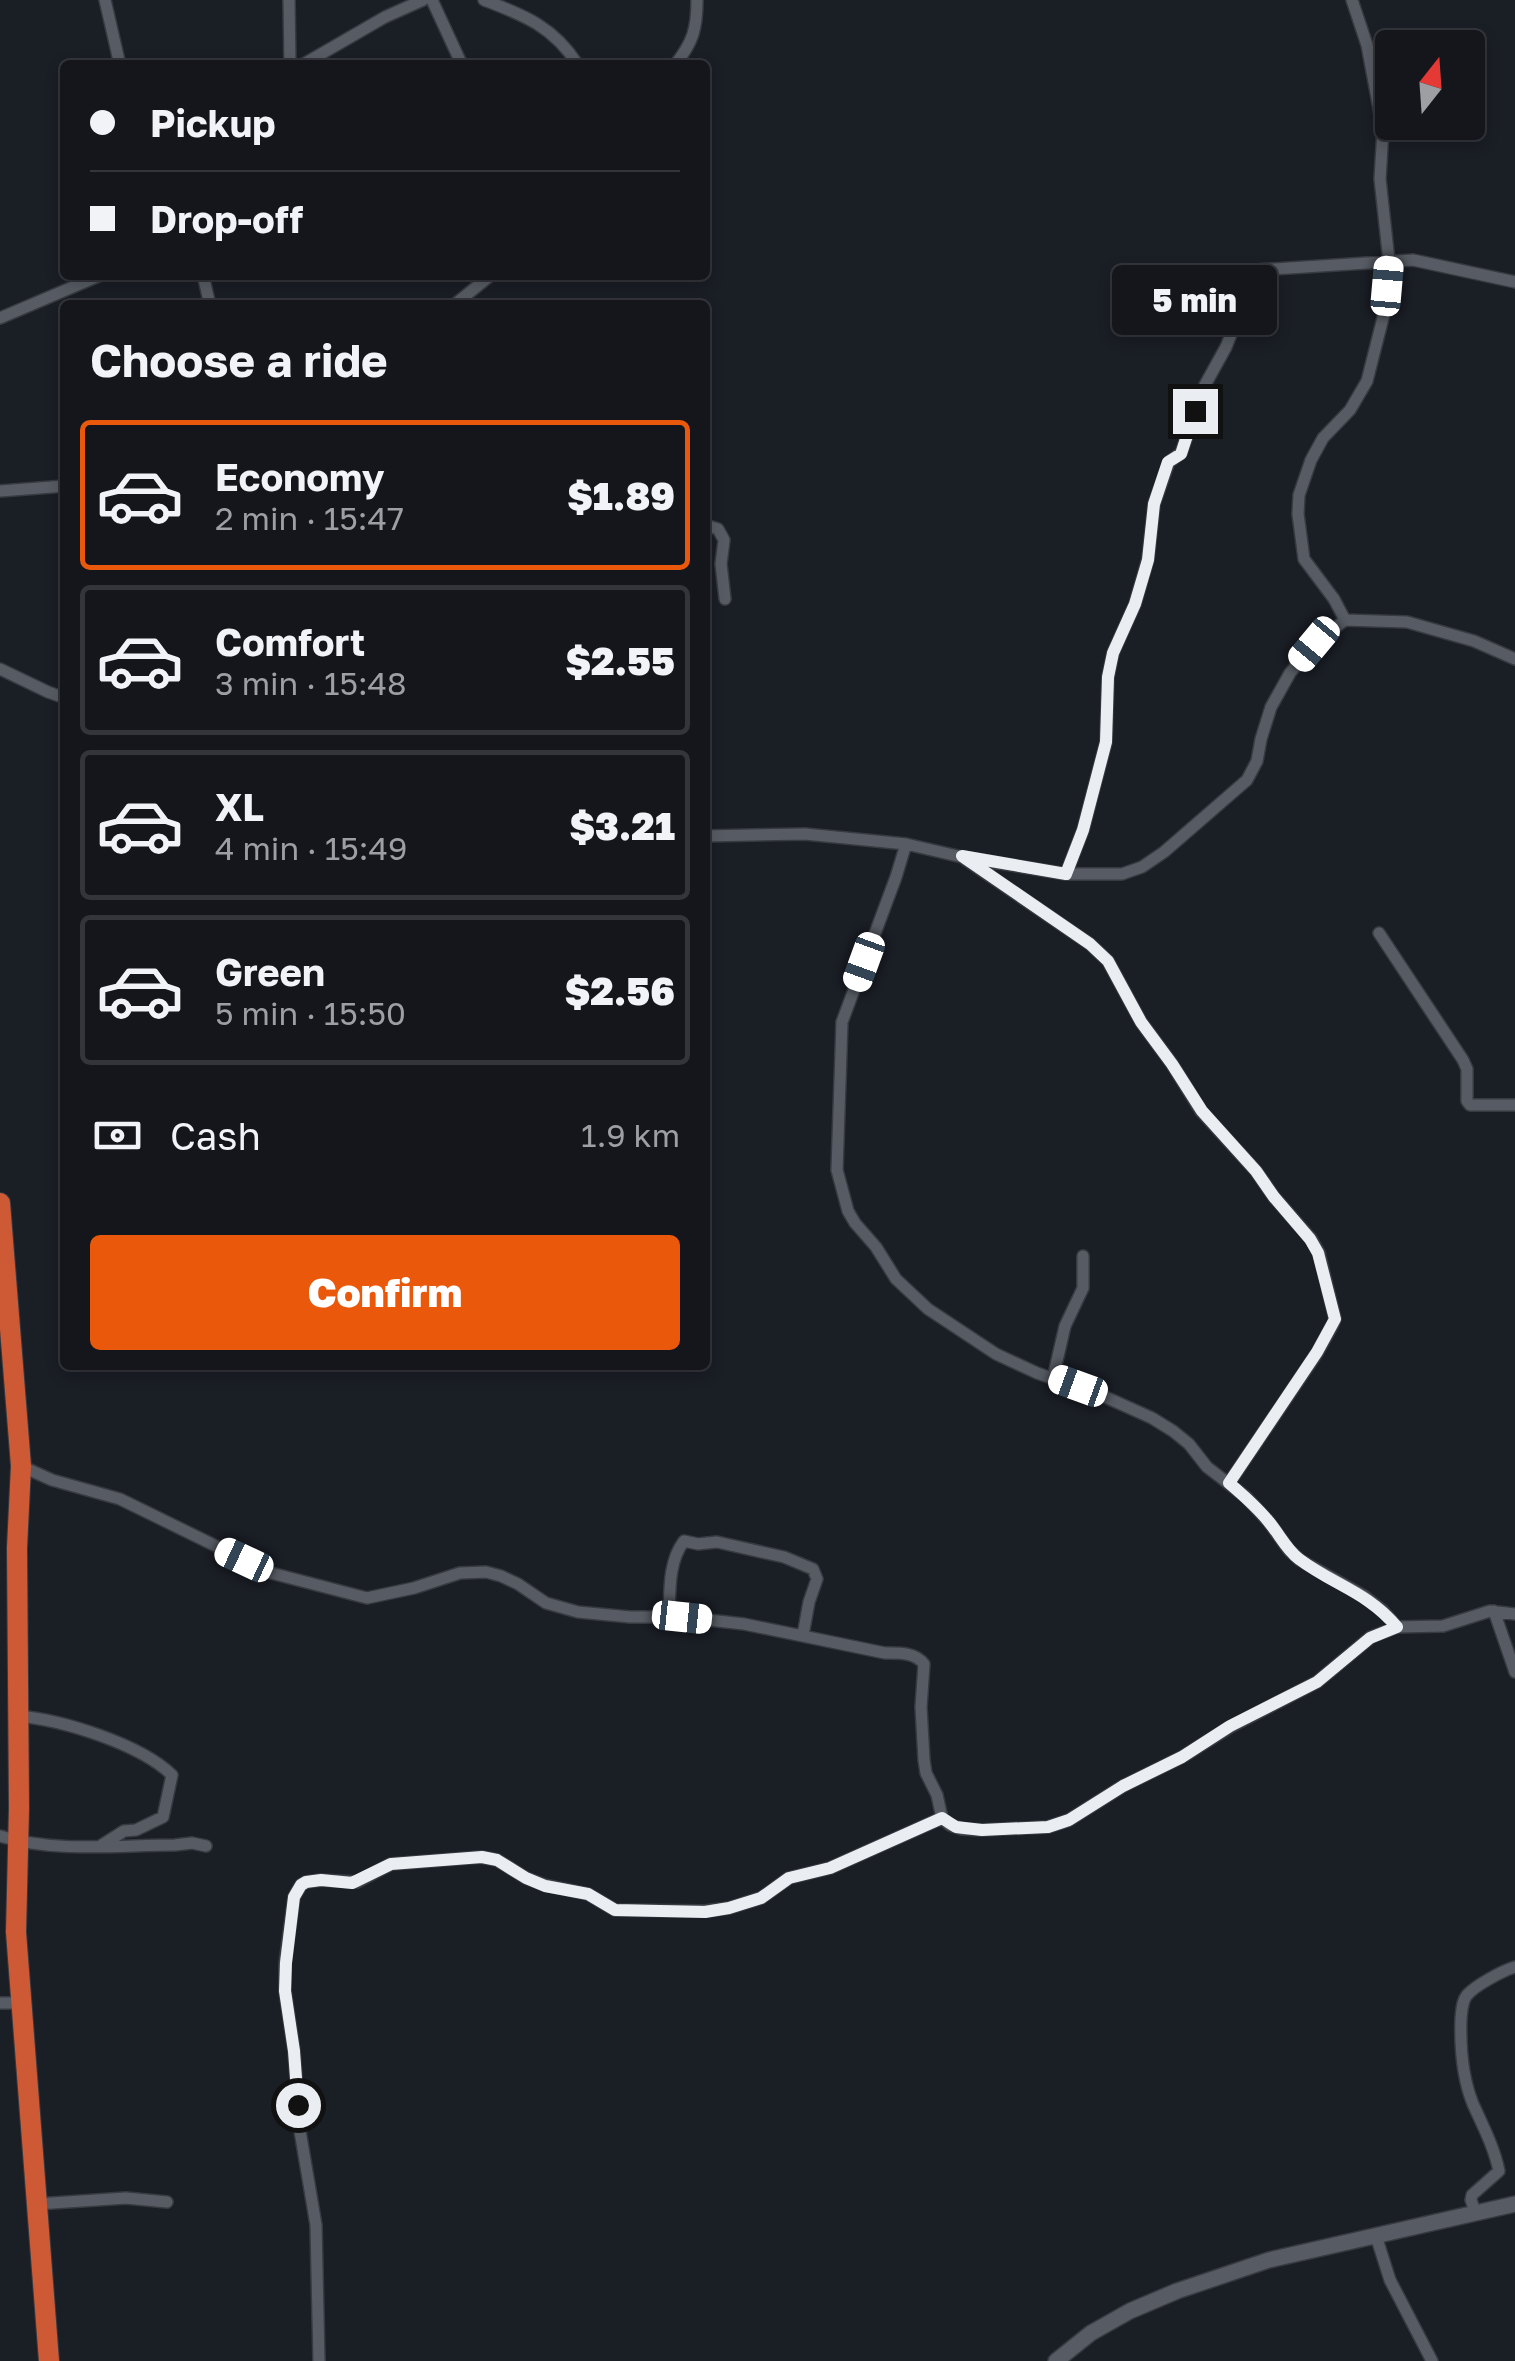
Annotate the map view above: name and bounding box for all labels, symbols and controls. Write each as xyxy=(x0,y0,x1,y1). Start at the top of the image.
north arrow xyxy=(1375,30,1485,140)
map controls xyxy=(1375,30,1485,140)
text: Pickup xyxy=(150,100,276,145)
text: Drop-off xyxy=(150,196,303,241)
car xyxy=(1369,255,1405,317)
callout: 5 min xyxy=(1112,266,1278,336)
text: 5 min xyxy=(1152,281,1237,319)
text: Choose a ride xyxy=(90,333,388,387)
route end xyxy=(1173,389,1218,434)
icon: car xyxy=(95,450,185,540)
text: Economy xyxy=(215,454,384,499)
text: $1.89 xyxy=(567,473,675,518)
text: 2 min · 15:47 xyxy=(215,499,404,537)
car xyxy=(1283,611,1345,677)
icon: car xyxy=(95,615,185,705)
text: Comfort xyxy=(215,619,365,664)
text: $2.55 xyxy=(566,638,675,683)
text: 3 min · 15:48 xyxy=(215,664,407,702)
icon: car xyxy=(95,780,185,870)
text: XL xyxy=(215,784,264,829)
text: $3.21 xyxy=(569,803,675,848)
text: 4 min · 15:49 xyxy=(215,829,407,867)
car xyxy=(840,929,888,995)
icon: car xyxy=(95,945,185,1035)
text: Green xyxy=(215,949,325,994)
text: $2.56 xyxy=(565,968,675,1013)
text: 5 min · 15:50 xyxy=(215,994,406,1032)
icon: cash xyxy=(90,1108,145,1163)
text: Cash xyxy=(170,1113,261,1158)
text: 1.9 km xyxy=(581,1116,680,1154)
button: Confirm xyxy=(90,1235,680,1350)
car xyxy=(1045,1362,1111,1410)
car xyxy=(210,1534,278,1586)
car xyxy=(651,1599,713,1635)
route start xyxy=(276,2083,321,2128)

